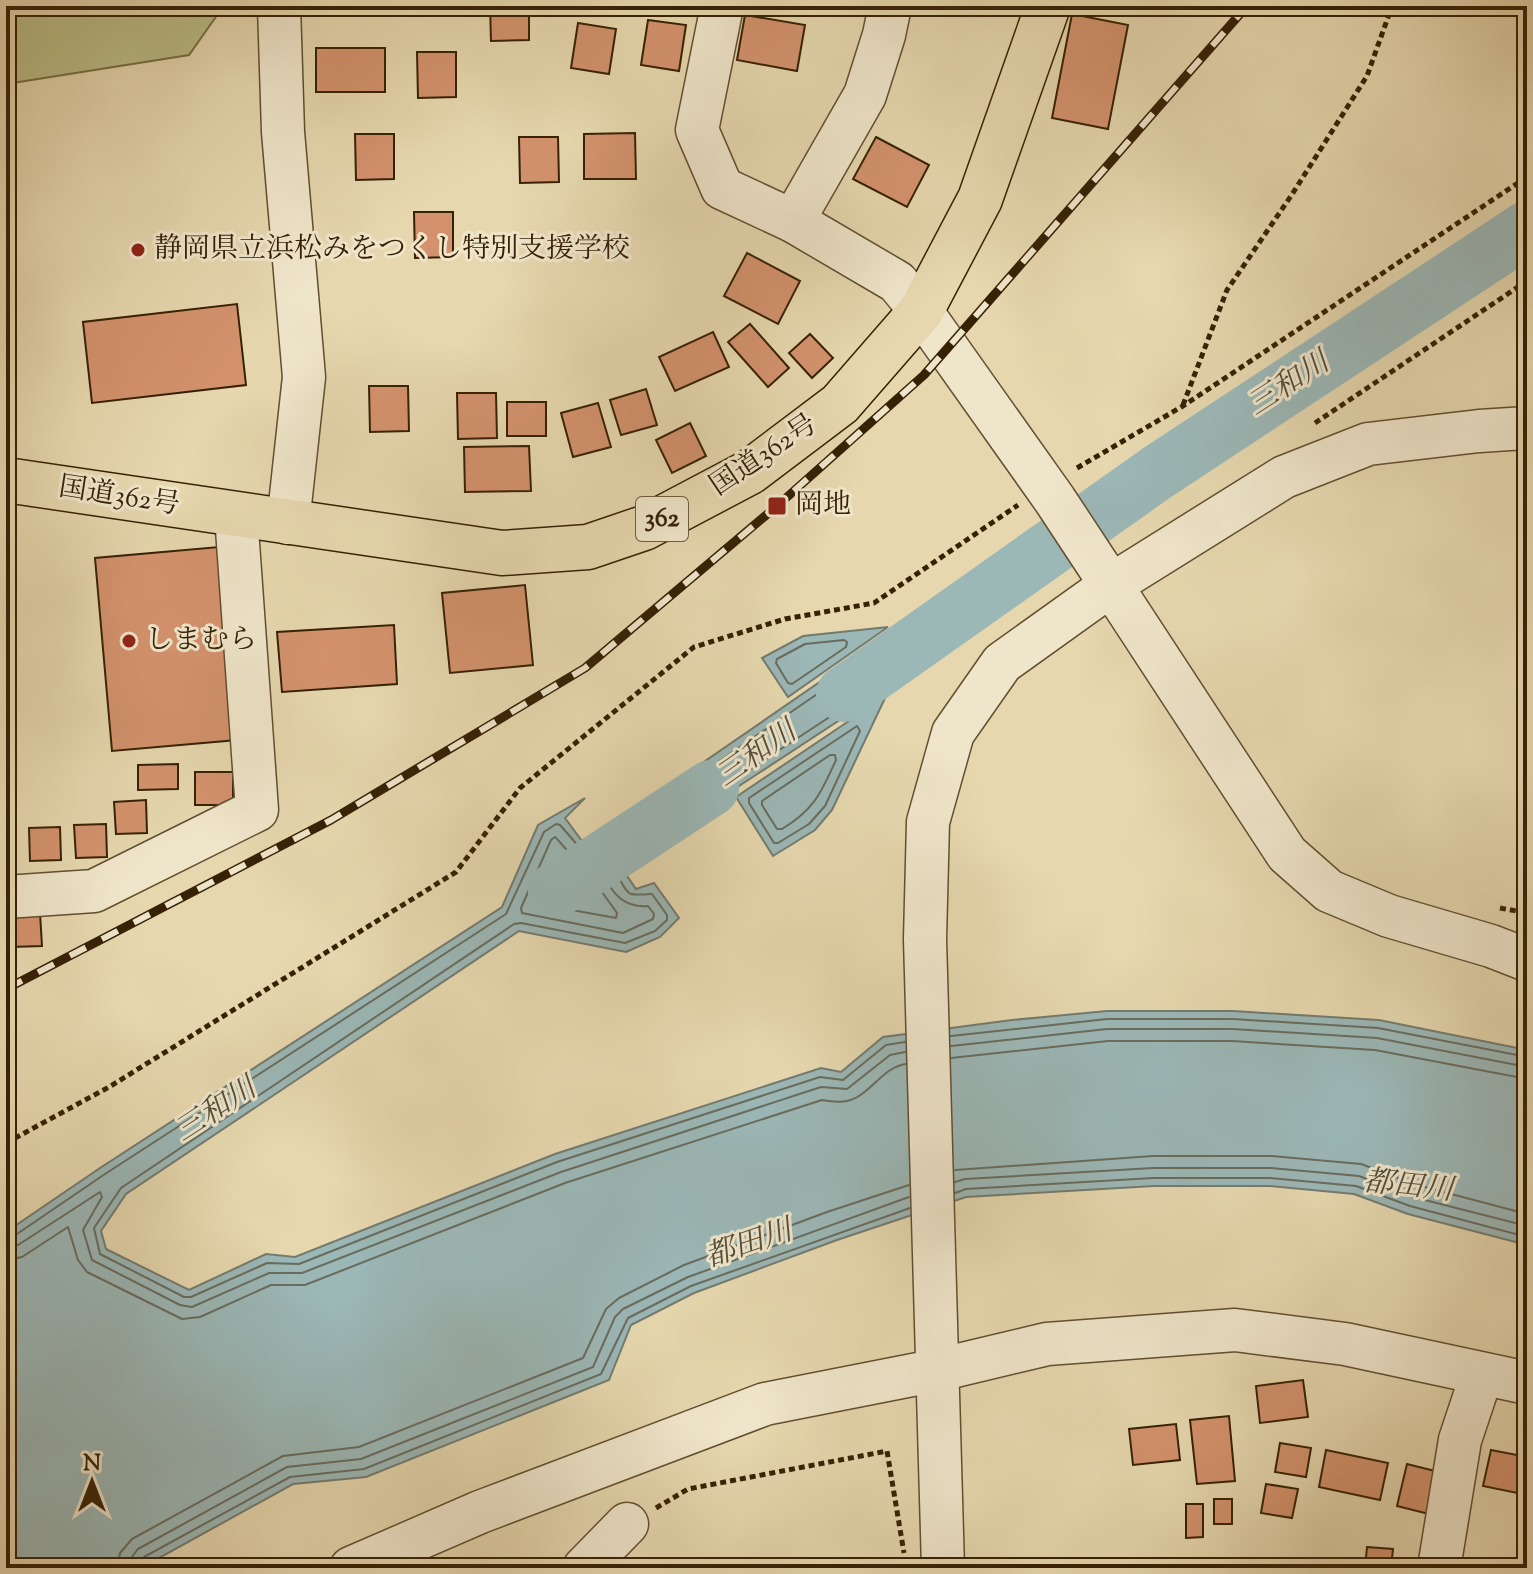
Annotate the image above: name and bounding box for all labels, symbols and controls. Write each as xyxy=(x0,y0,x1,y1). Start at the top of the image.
place label: 静岡県立浜松みをつくし特別支援学校 xyxy=(154,230,630,270)
marker: 静岡県立浜松みをつくし特別支援学校 xyxy=(129,241,147,259)
water label: 三和川 xyxy=(1240,341,1341,428)
street label: 国道362号 xyxy=(702,405,826,507)
street label: 国道362号 xyxy=(56,468,182,526)
place label: 岡地 xyxy=(795,486,851,526)
marker: 岡地 xyxy=(766,495,788,517)
road number: 362 xyxy=(636,497,688,541)
place label: しまむら xyxy=(145,621,257,661)
marker: しまむら xyxy=(120,632,138,650)
water label: 三和川 xyxy=(708,710,809,798)
water label: 三和川 xyxy=(167,1067,268,1154)
water label: 都田川 xyxy=(1361,1161,1458,1213)
water label: 都田川 xyxy=(699,1209,801,1280)
north arrow xyxy=(52,1442,132,1522)
text: N xyxy=(83,1449,101,1481)

